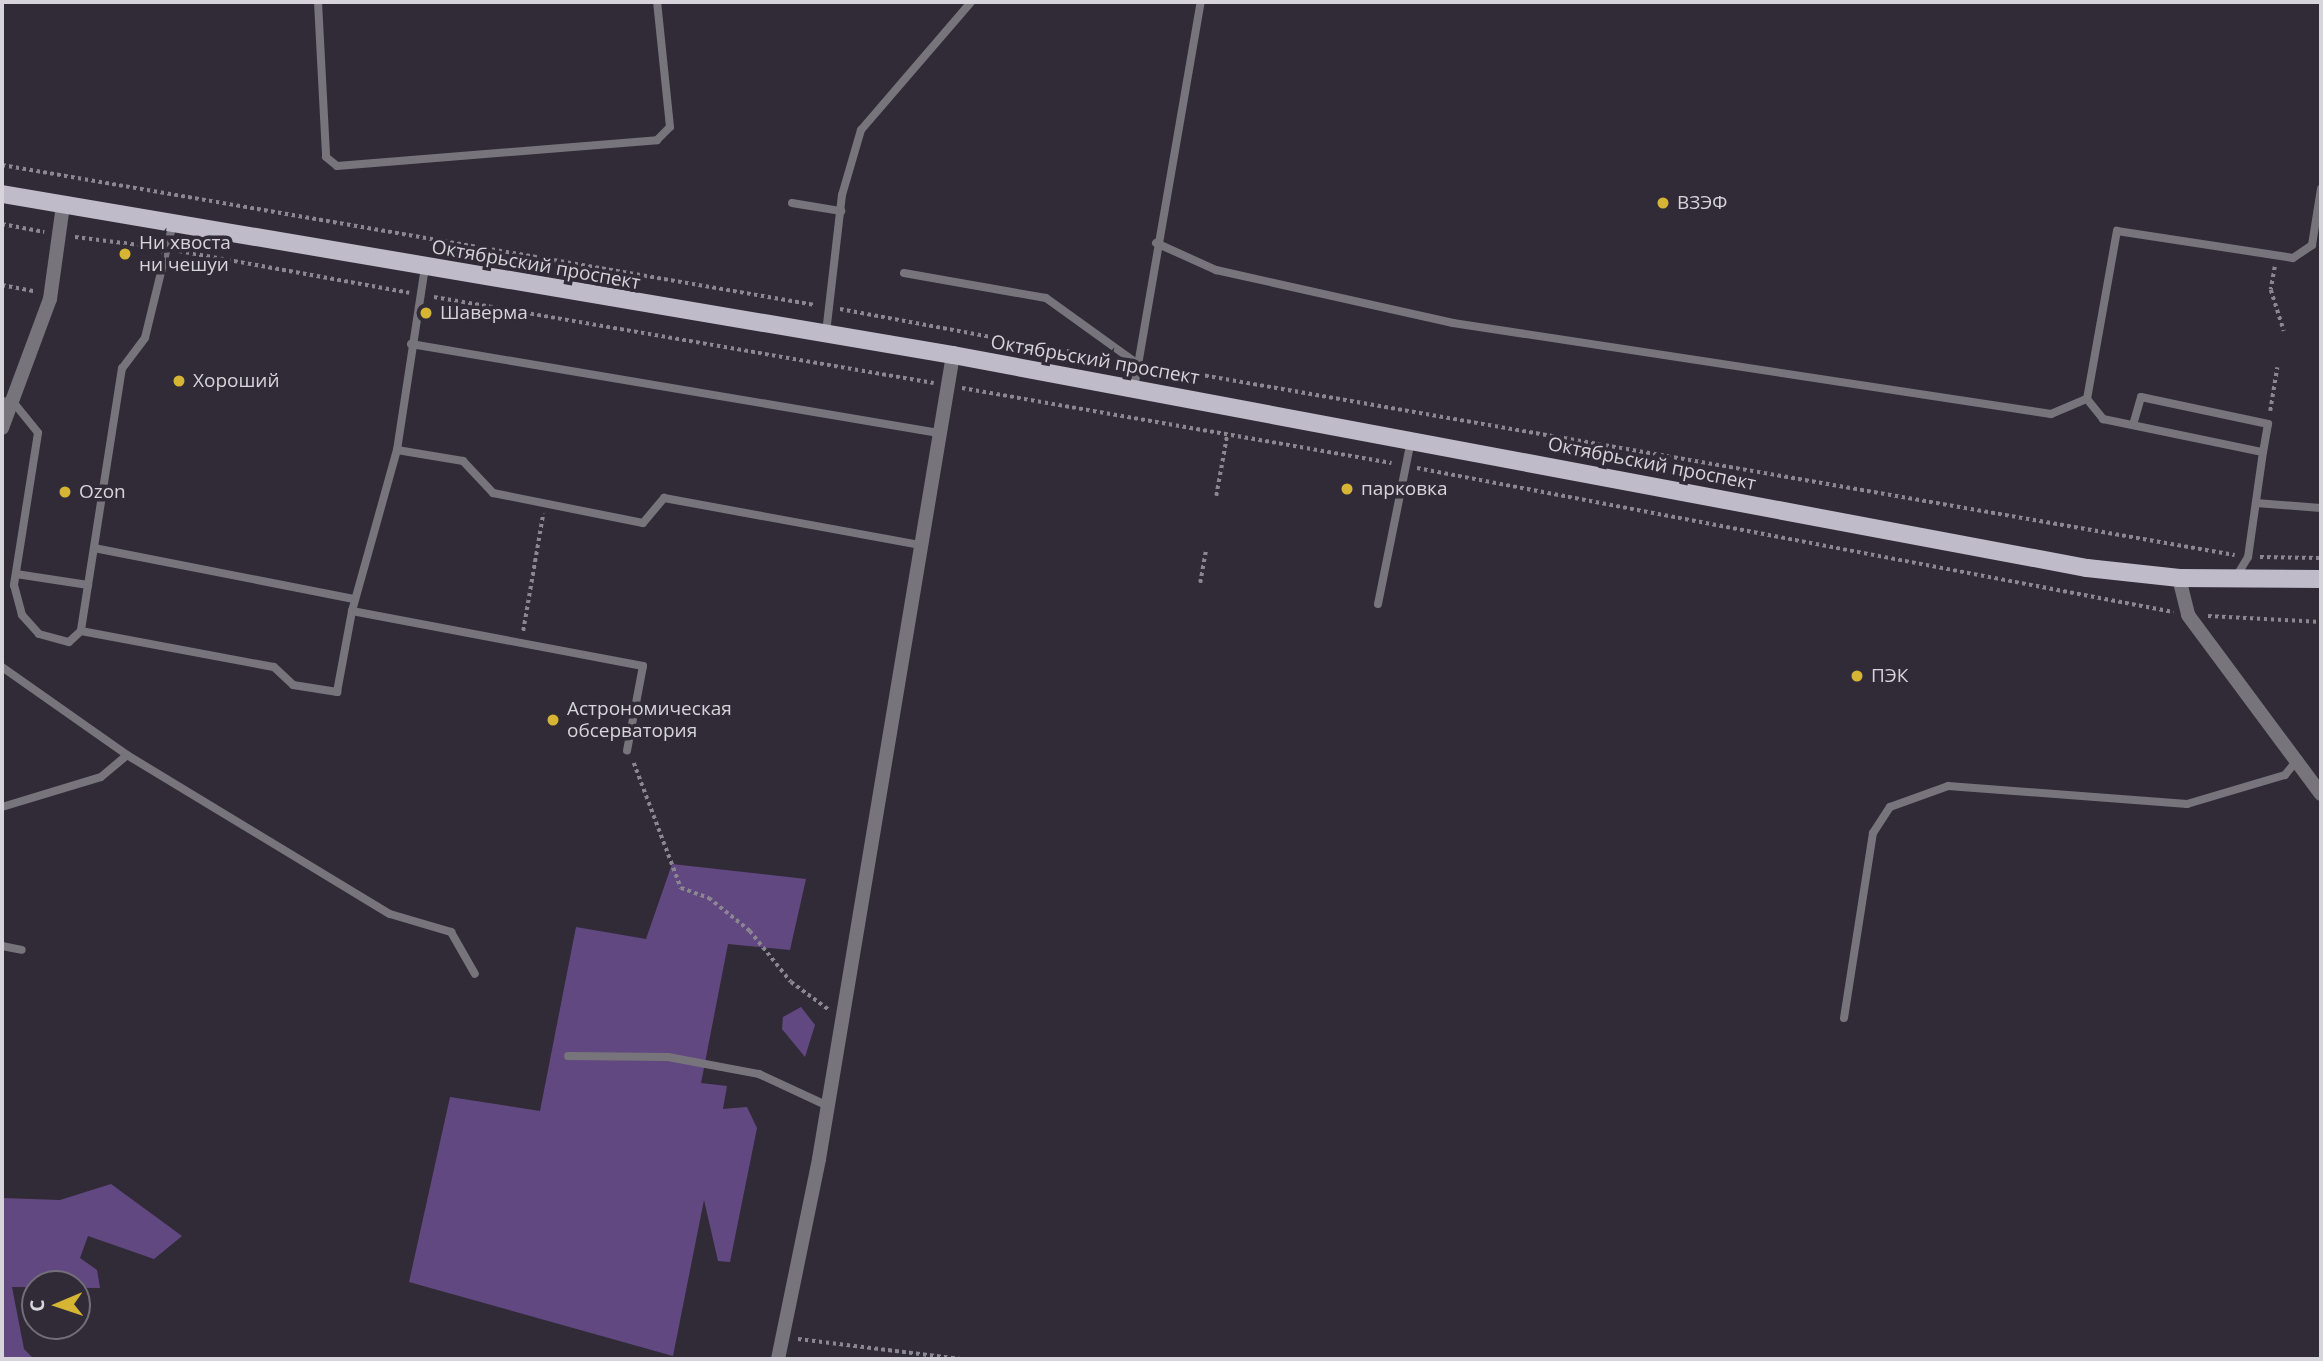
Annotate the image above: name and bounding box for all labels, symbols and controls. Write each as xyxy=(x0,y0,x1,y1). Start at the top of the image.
place label: ВЗЭФ xyxy=(1677,192,1727,214)
marker: ВЗЭФ xyxy=(1655,195,1671,211)
place label: Ни хвоста ни чешуи xyxy=(139,232,231,276)
street label: Октябрьский проспект xyxy=(430,235,642,295)
marker: Ни хвоста ни чешуи xyxy=(117,246,133,262)
place label: Шаверма xyxy=(440,302,528,324)
marker: Шаверма xyxy=(418,305,434,321)
street label: Октябрьский проспект xyxy=(989,330,1201,390)
place label: Хороший xyxy=(193,370,280,392)
marker: Хороший xyxy=(171,373,187,389)
street label: Октябрьский проспект xyxy=(1546,433,1758,495)
place label: парковка xyxy=(1361,478,1447,500)
place label: Ozon xyxy=(79,481,126,503)
marker: парковка xyxy=(1339,481,1355,497)
marker: Ozon xyxy=(57,484,73,500)
place label: ПЭК xyxy=(1871,665,1908,687)
marker: ПЭК xyxy=(1849,668,1865,684)
place label: Aстрономическая обсерватория xyxy=(567,698,732,742)
marker: Aстрономическая обсерватория xyxy=(545,712,561,728)
north arrow xyxy=(21,1270,91,1340)
text: С xyxy=(24,1299,50,1312)

